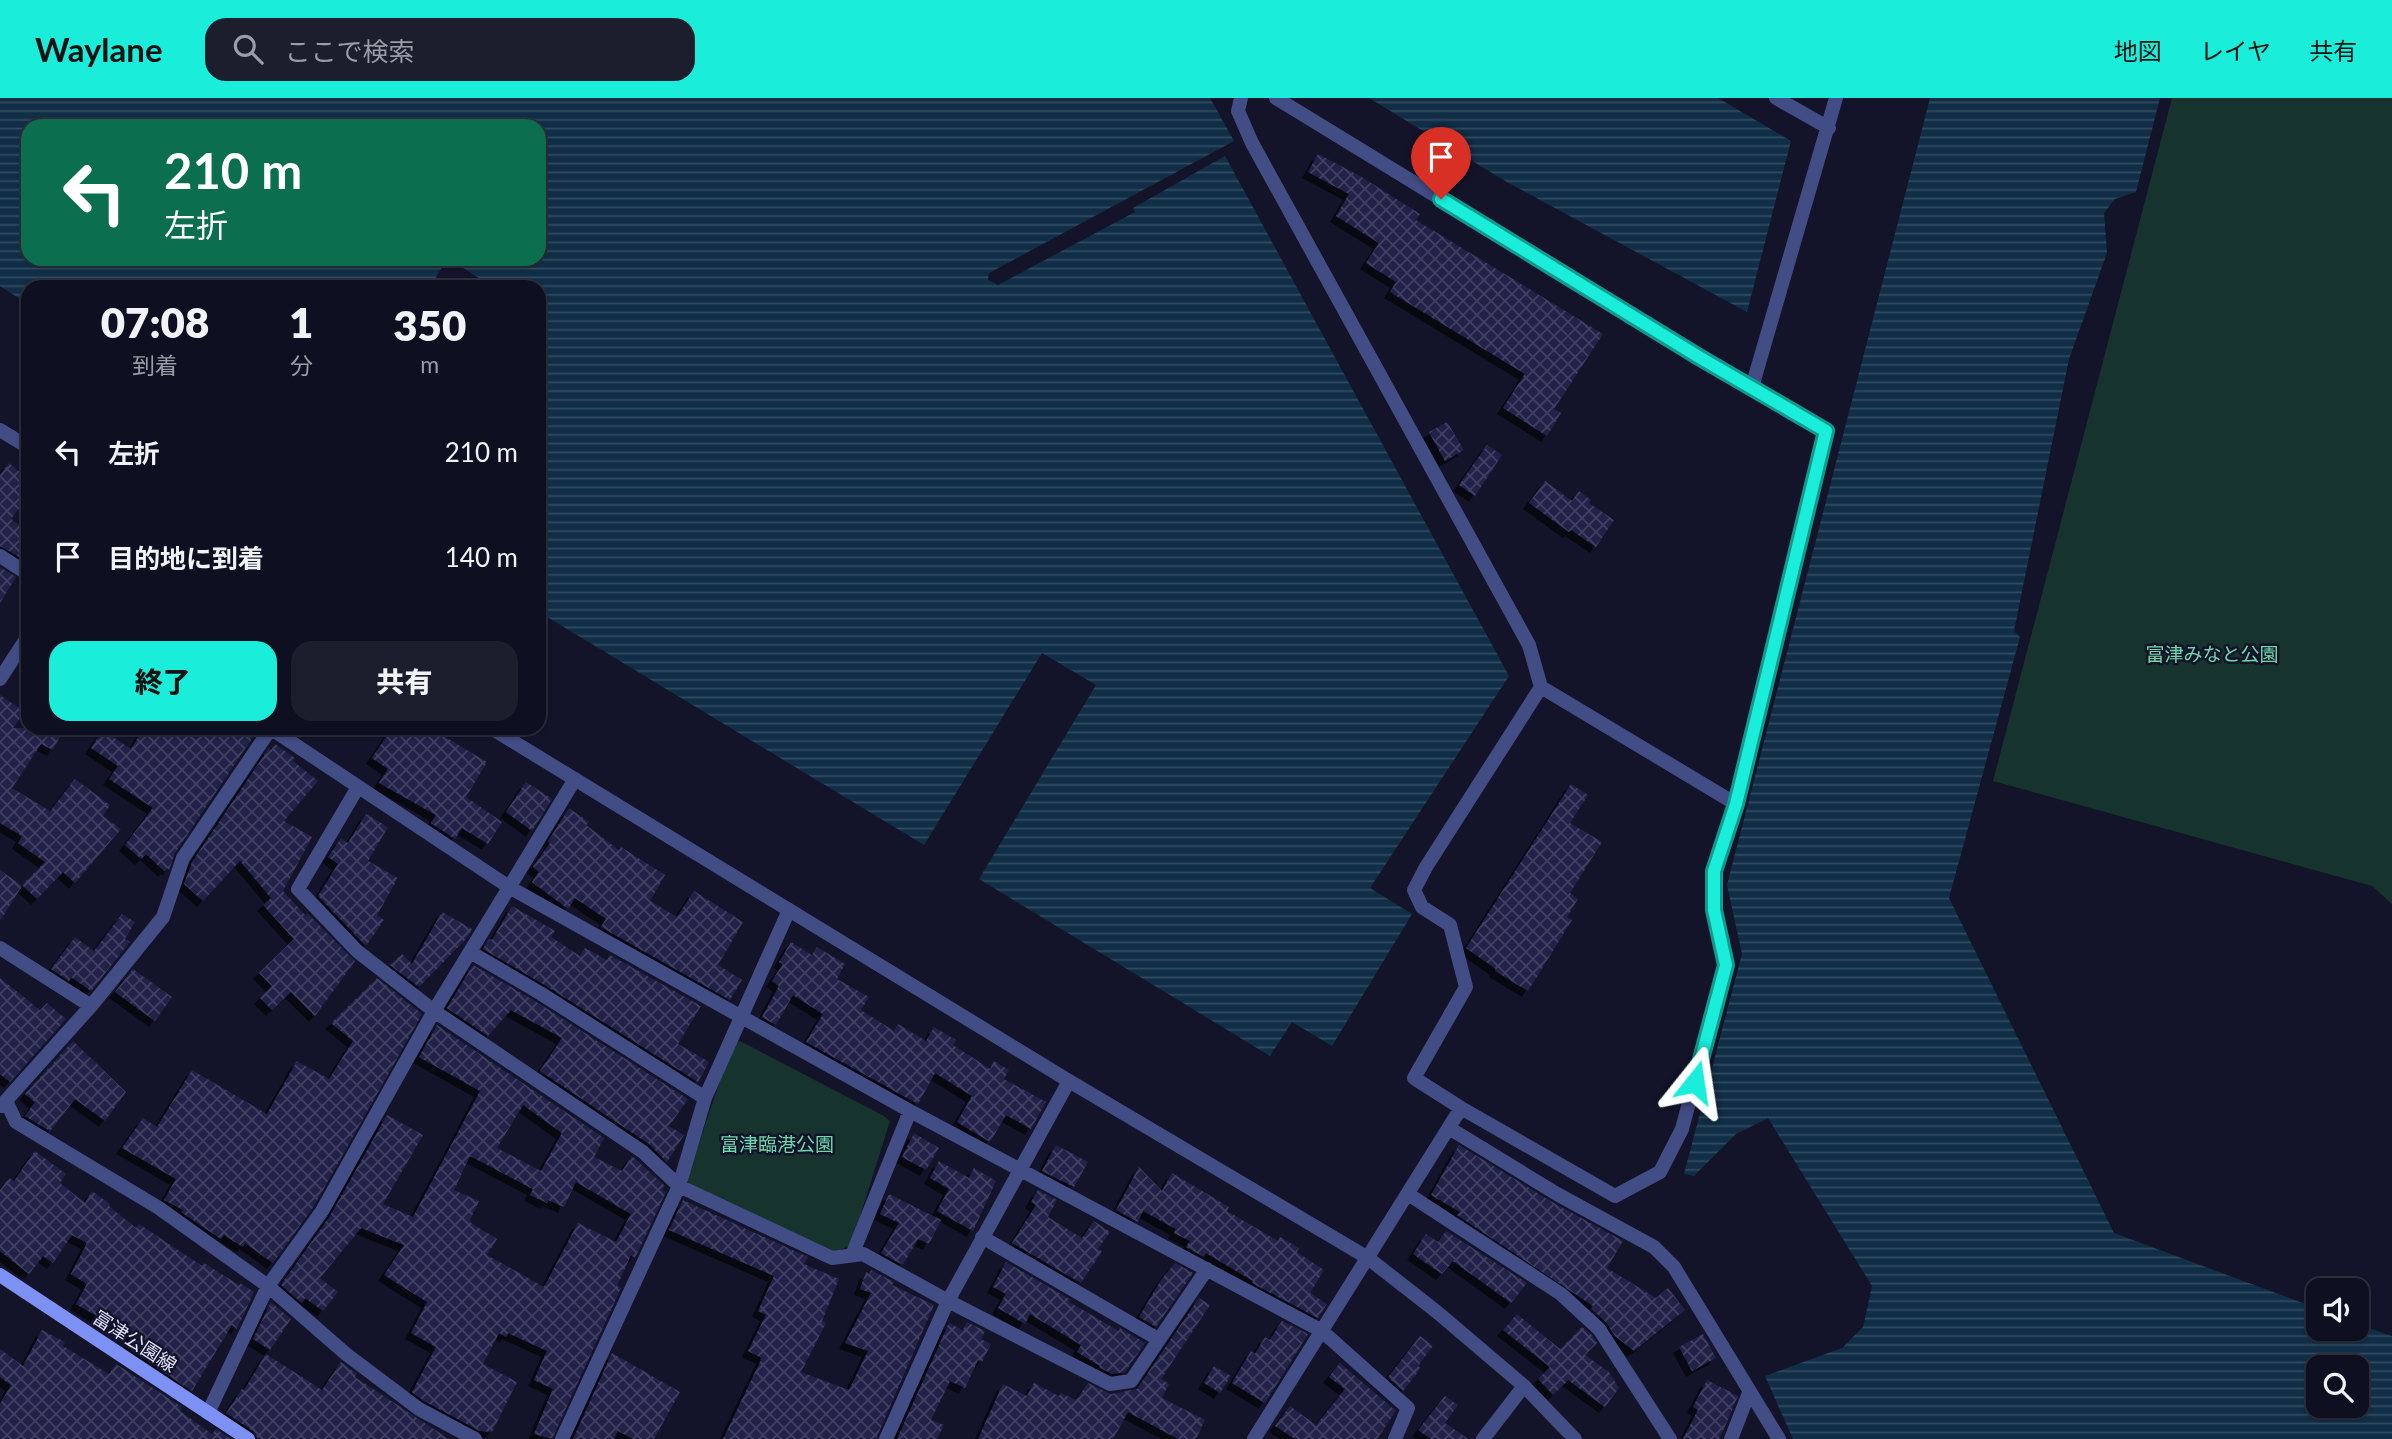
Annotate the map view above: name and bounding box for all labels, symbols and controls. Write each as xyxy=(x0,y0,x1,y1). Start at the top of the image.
search box xyxy=(205,18,695,81)
text: Waylane xyxy=(35,29,163,69)
icon: search xyxy=(229,30,267,68)
text: ここで検索 xyxy=(285,35,415,67)
text: 地図 xyxy=(2114,36,2162,65)
text: レイヤ xyxy=(2200,36,2271,65)
text: 共有 xyxy=(2309,36,2357,65)
pin xyxy=(1411,127,1471,199)
icon: arrive xyxy=(1422,138,1460,176)
text: 210 m xyxy=(164,141,302,199)
icon: left xyxy=(49,147,140,238)
text: 左折 xyxy=(164,205,228,244)
text: 07:08 xyxy=(101,297,209,347)
text: 1 xyxy=(289,297,313,347)
text: 350 xyxy=(393,300,466,350)
text: m xyxy=(420,350,439,378)
text: 到着 xyxy=(132,351,178,379)
text: 分 xyxy=(290,351,313,379)
icon: left xyxy=(49,433,87,471)
text: 210 m xyxy=(445,436,518,468)
text: 左折 xyxy=(108,437,160,469)
icon: arrive xyxy=(49,538,87,576)
text: 140 m xyxy=(445,541,518,573)
text: 目的地に到着 xyxy=(108,542,264,574)
button: 終了 xyxy=(49,641,277,721)
button: 共有 xyxy=(291,641,518,721)
park label: 富津みなと公園 xyxy=(2145,642,2279,665)
position arrow xyxy=(1658,1045,1732,1119)
park label: 富津臨港公園 xyxy=(720,1132,834,1155)
map controls xyxy=(2306,1278,2369,1418)
button: sound xyxy=(2306,1278,2369,1341)
street label: 富津公園線 xyxy=(89,1305,181,1376)
button: search xyxy=(2306,1355,2369,1418)

